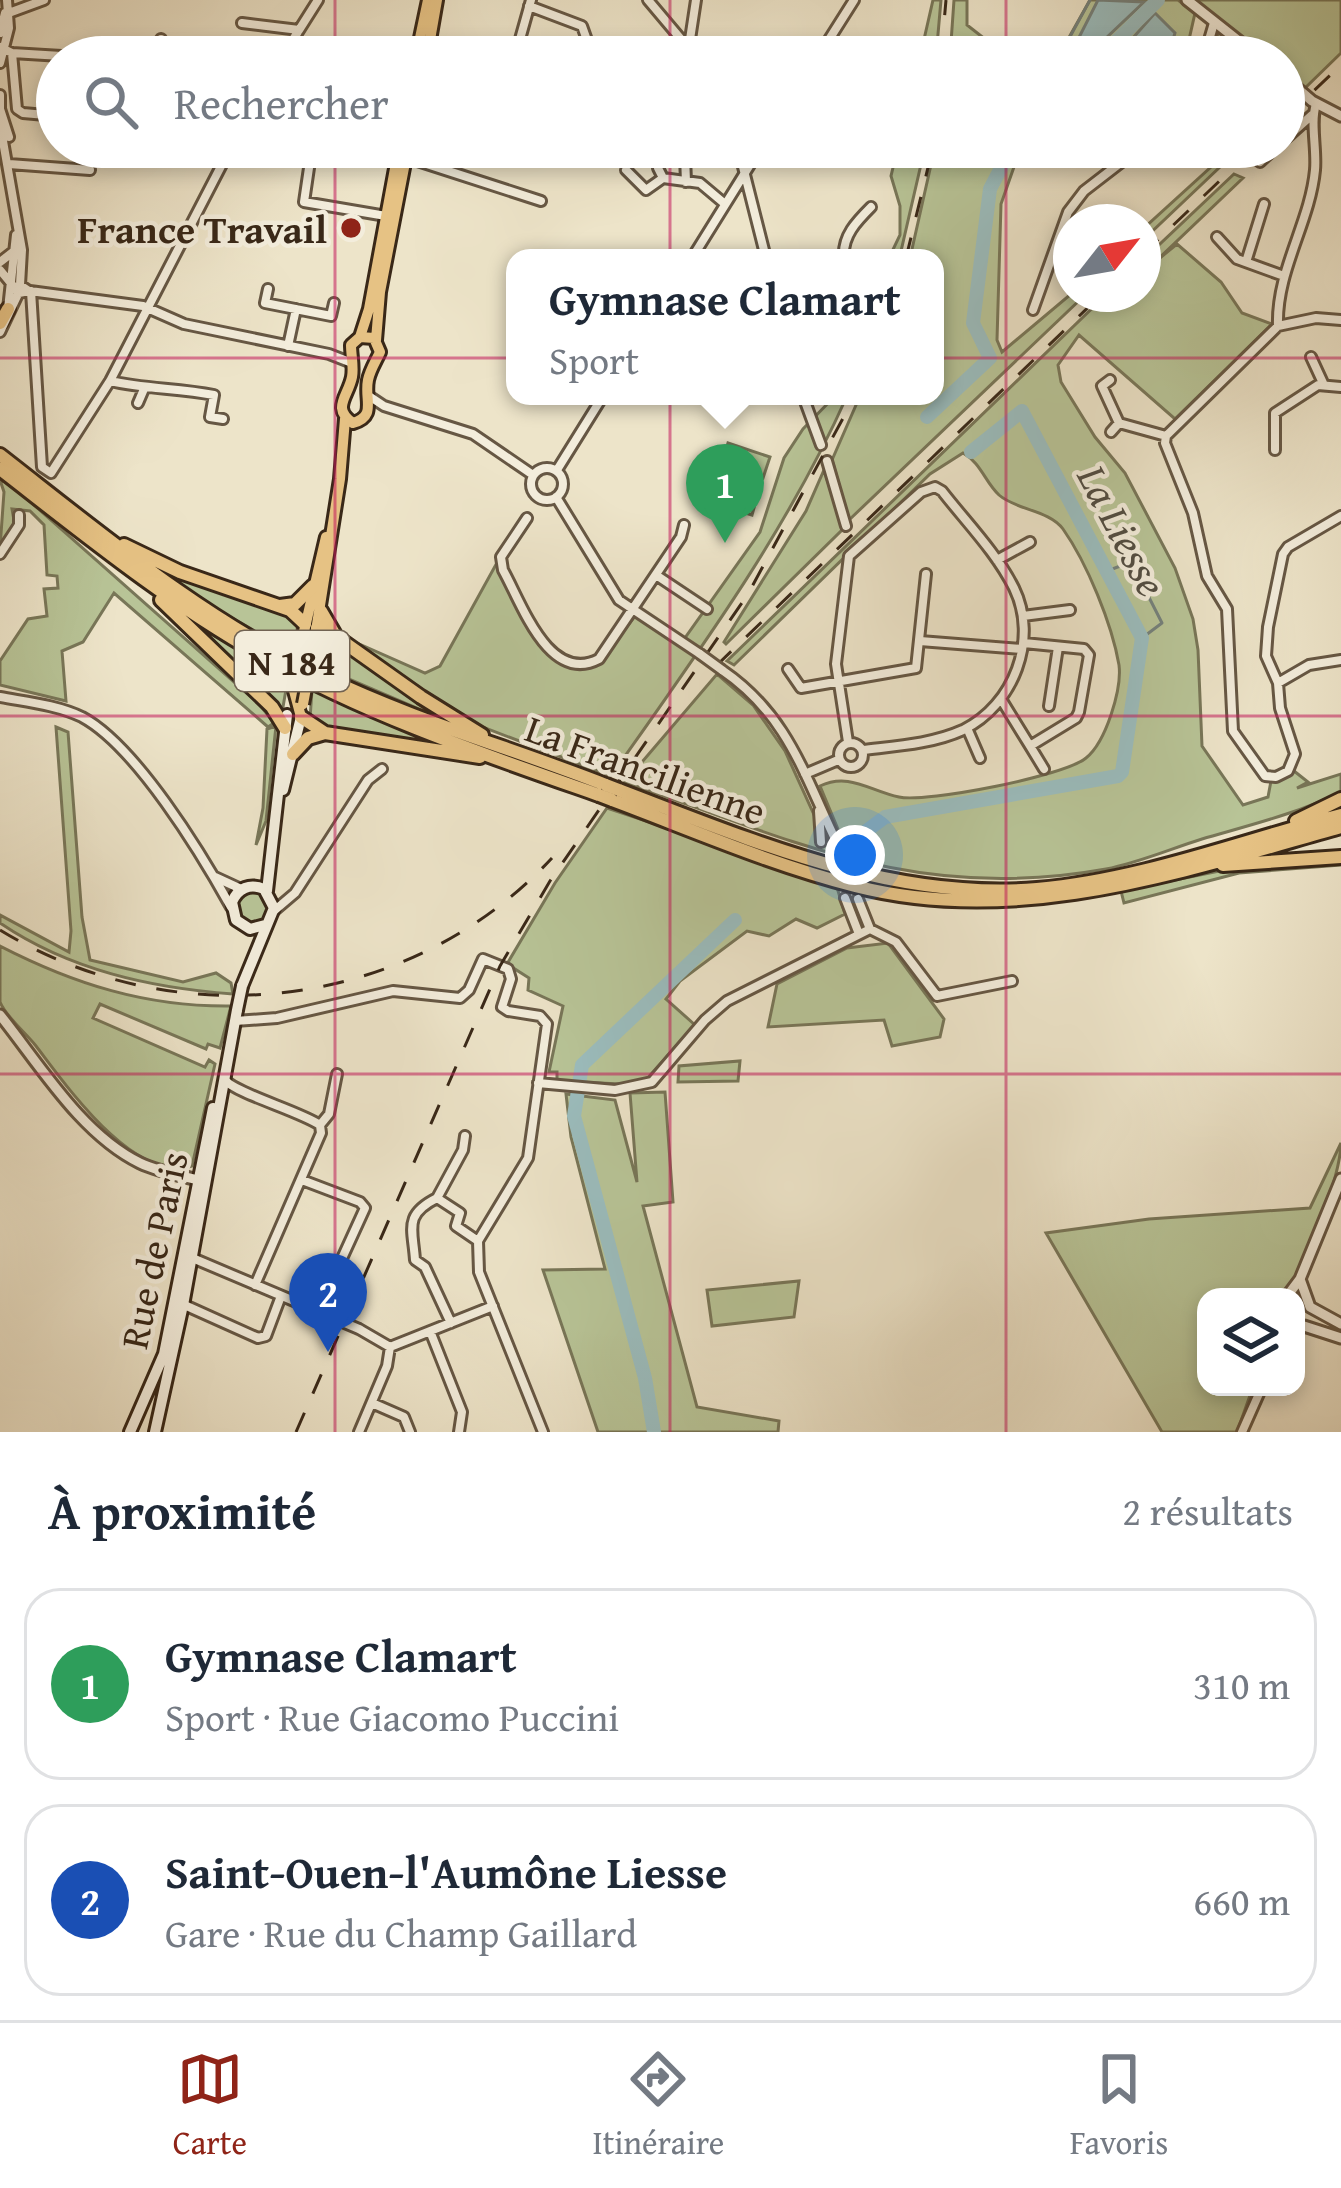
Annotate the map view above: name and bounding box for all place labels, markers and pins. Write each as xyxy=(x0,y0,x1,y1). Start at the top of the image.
place label: France Travail xyxy=(77,200,327,257)
marker: France Travail xyxy=(338,215,364,241)
pin: 1 xyxy=(686,444,764,543)
pin: 2 xyxy=(289,1253,367,1352)

